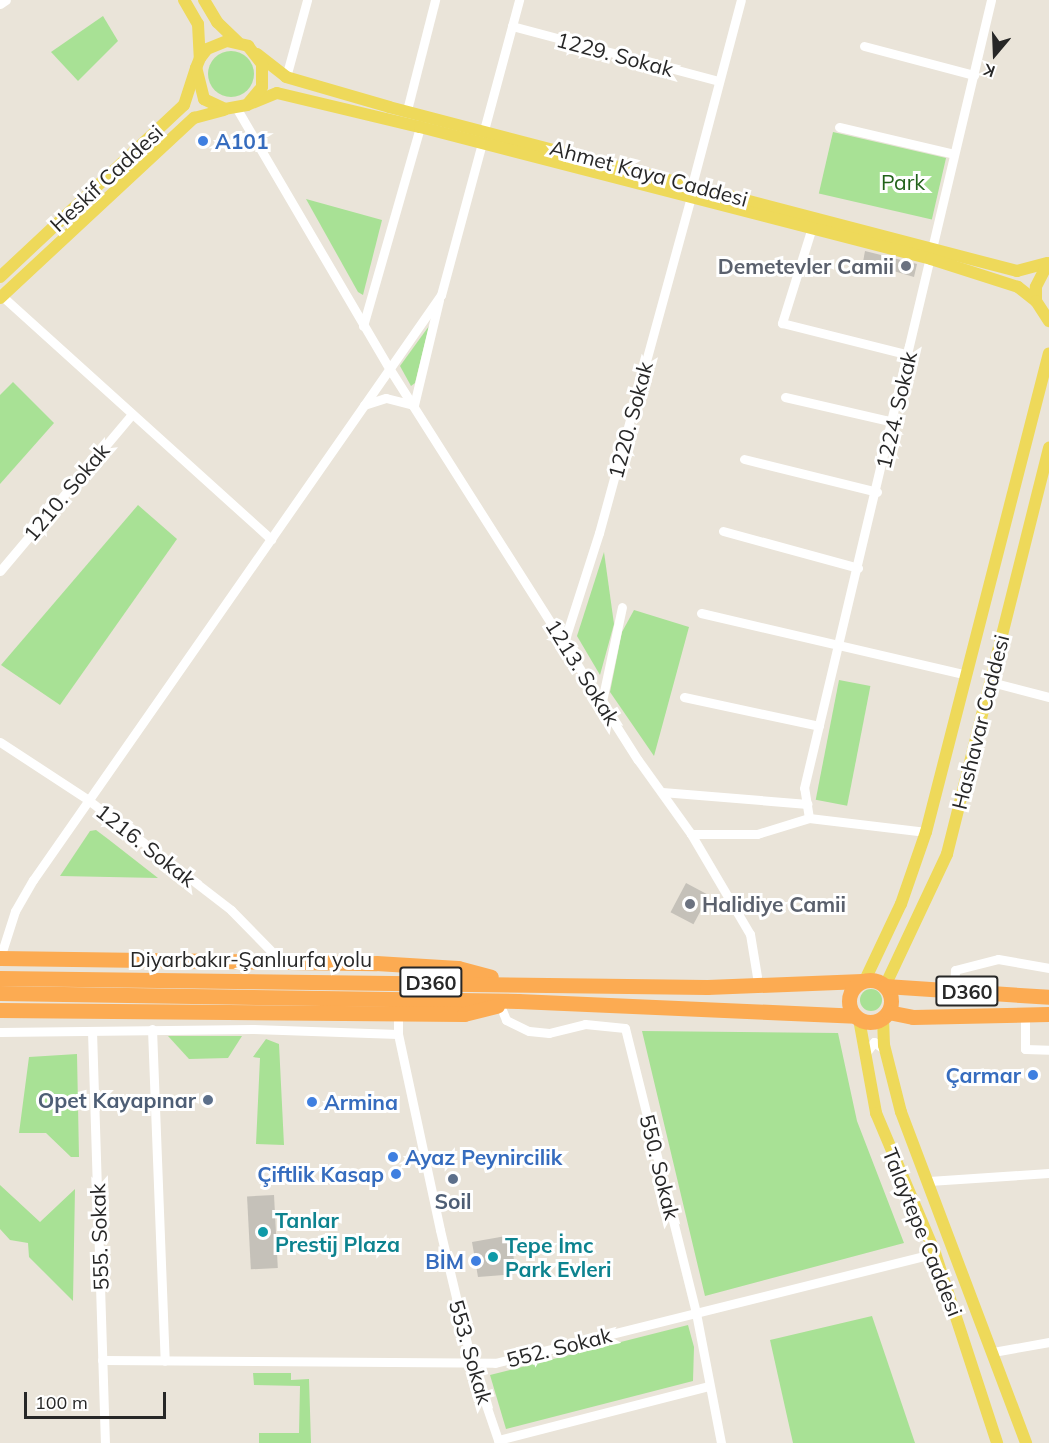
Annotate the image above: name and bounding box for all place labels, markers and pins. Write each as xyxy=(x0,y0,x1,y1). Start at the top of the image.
place label: A101 xyxy=(215,128,269,154)
marker: A101 xyxy=(196,134,210,148)
place label: Demetevler Camii xyxy=(718,253,894,279)
marker: Demetevler Camii xyxy=(899,259,913,273)
place label: Halidiye Camii xyxy=(702,891,846,917)
marker: Halidiye Camii xyxy=(683,897,697,911)
place label: Çarmar xyxy=(946,1062,1021,1088)
marker: Çarmar xyxy=(1026,1068,1040,1082)
place label: Opet Kayapınar xyxy=(38,1087,196,1113)
place label: Armina xyxy=(324,1089,398,1115)
marker: Opet Kayapınar xyxy=(201,1093,215,1107)
marker: Armina xyxy=(305,1095,319,1109)
place label: Ayaz Peynircilik xyxy=(405,1144,562,1170)
marker: Ayaz Peynircilik xyxy=(386,1150,400,1164)
place label: Çiftlik Kasap xyxy=(257,1161,384,1187)
marker: Çiftlik Kasap xyxy=(389,1167,403,1181)
marker: Soil xyxy=(446,1172,460,1186)
place label: Soil xyxy=(435,1188,471,1214)
place label: Tanlar Prestij Plaza xyxy=(275,1207,400,1257)
marker: Tanlar Prestij Plaza xyxy=(256,1225,270,1239)
place label: Tepe İmc Park Evleri xyxy=(505,1232,612,1282)
place label: BİM xyxy=(425,1248,464,1274)
marker: Tepe İmc Park Evleri xyxy=(486,1250,500,1264)
marker: BİM xyxy=(469,1254,483,1268)

